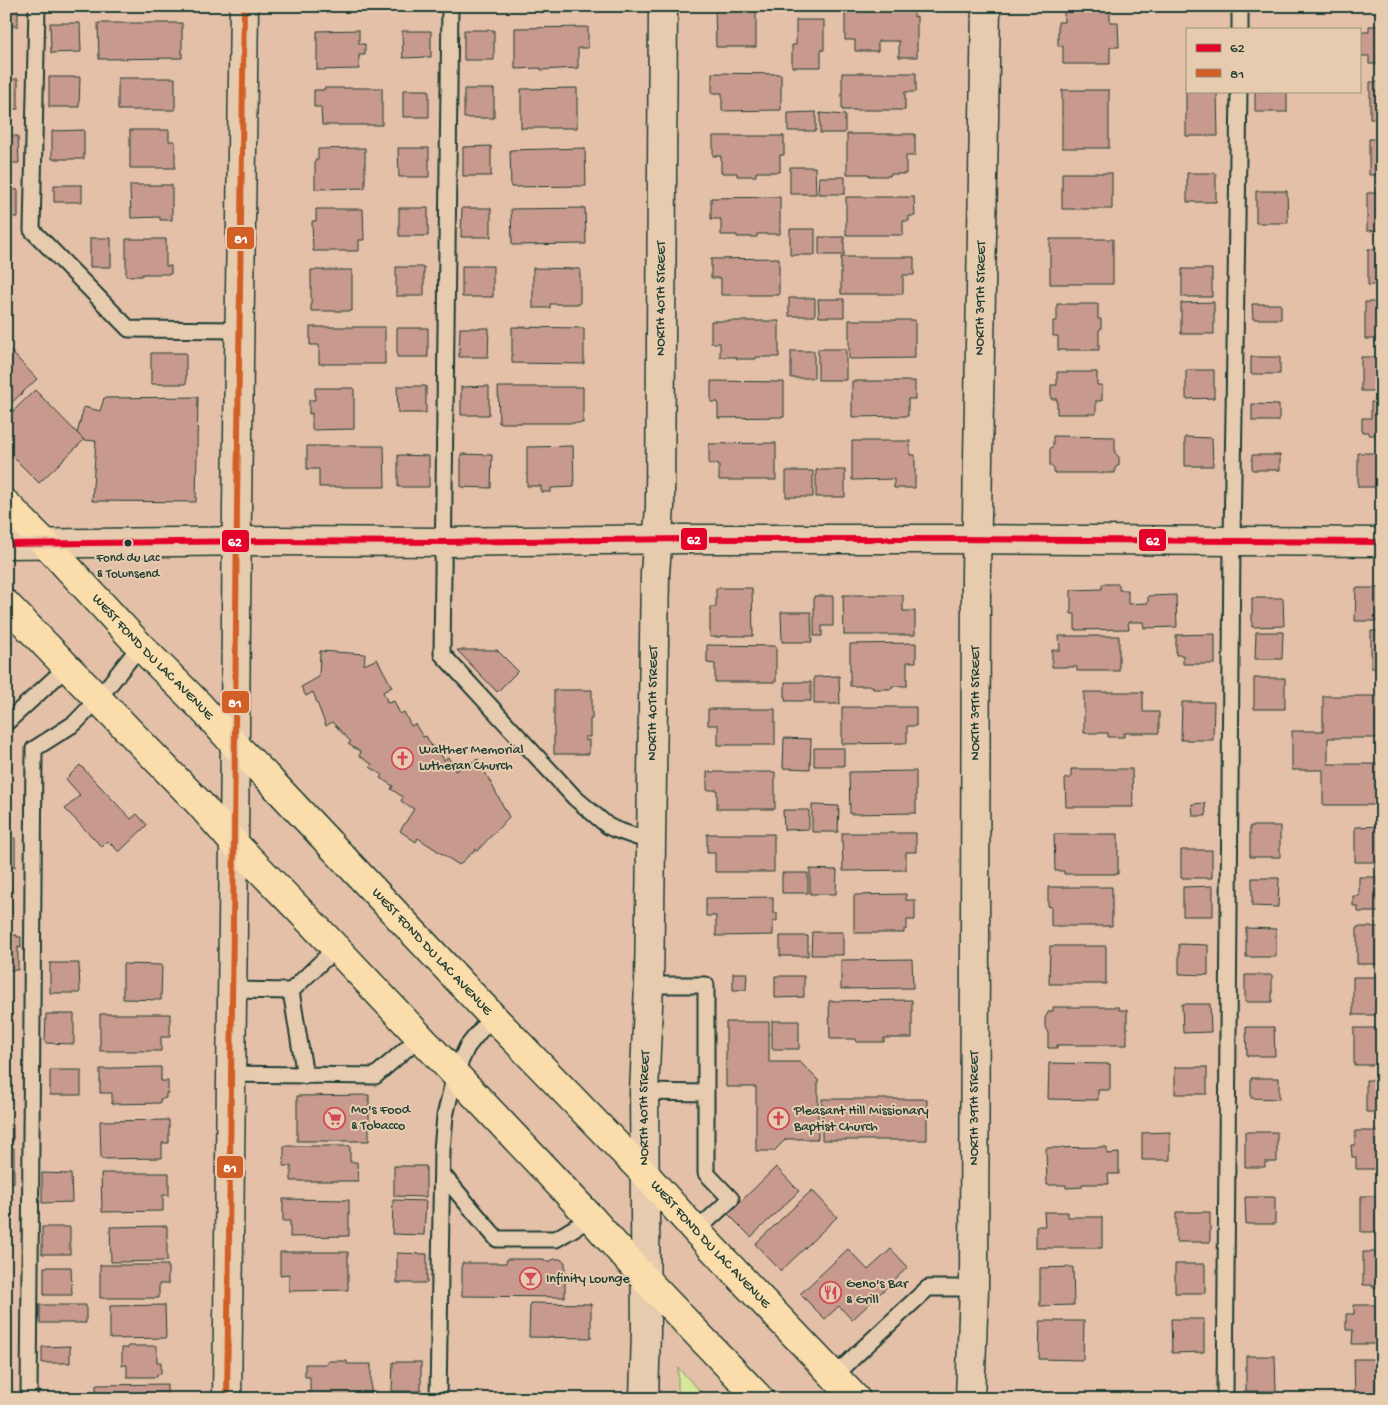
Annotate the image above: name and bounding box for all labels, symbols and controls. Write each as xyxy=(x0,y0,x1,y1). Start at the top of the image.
legend xyxy=(1186,28,1360,92)
text: 62 xyxy=(1230,40,1245,58)
text: 81 xyxy=(1230,66,1244,84)
line badge: 81 xyxy=(226,226,255,250)
text: 81 xyxy=(234,232,248,249)
street label: NORTH 40TH STREET xyxy=(652,240,670,356)
street label: NORTH 39TH STREET xyxy=(971,240,990,356)
line badge: 62 xyxy=(680,527,708,551)
line badge: 62 xyxy=(1138,528,1167,552)
line badge: 62 xyxy=(221,529,250,553)
text: 62 xyxy=(687,533,701,550)
text: 62 xyxy=(1146,534,1160,551)
text: 62 xyxy=(228,535,242,552)
marker: Fond du Lac & Townsend xyxy=(123,538,133,548)
place label: Fond du Lac & Townsend xyxy=(95,551,161,582)
street label: WEST FOND DU LAC AVENUE xyxy=(88,590,218,725)
street label: NORTH 40TH STREET xyxy=(644,645,662,761)
street label: NORTH 39TH STREET xyxy=(967,645,984,760)
line badge: 81 xyxy=(221,690,250,714)
text: 81 xyxy=(228,696,242,713)
place label: Walther Memorial Lutheran Church xyxy=(419,742,523,775)
church icon: Walther Memorial Lutheran Church xyxy=(391,746,415,770)
street label: WEST FOND DU LAC AVENUE xyxy=(368,885,497,1020)
street label: NORTH 40TH STREET xyxy=(635,1050,654,1166)
street label: NORTH 39TH STREET xyxy=(966,1050,983,1165)
place label: Mo's Food & Tobacco xyxy=(351,1102,412,1135)
place label: Pleasant Hill Missionary Baptist Church xyxy=(793,1103,929,1136)
supermarket icon: Mo's Food & Tobacco xyxy=(323,1106,347,1130)
church icon: Pleasant Hill Missionary Baptist Church xyxy=(766,1107,790,1131)
line badge: 81 xyxy=(216,1155,244,1179)
text: 81 xyxy=(223,1161,237,1178)
street label: WEST FOND DU LAC AVENUE xyxy=(646,1177,775,1313)
bar icon: Infinity Lounge xyxy=(518,1267,542,1291)
place label: Infinity Lounge xyxy=(546,1271,631,1288)
place label: Geno's Bar & Grill xyxy=(846,1276,909,1309)
restaurant icon: Geno's Bar & Grill xyxy=(818,1280,842,1304)

